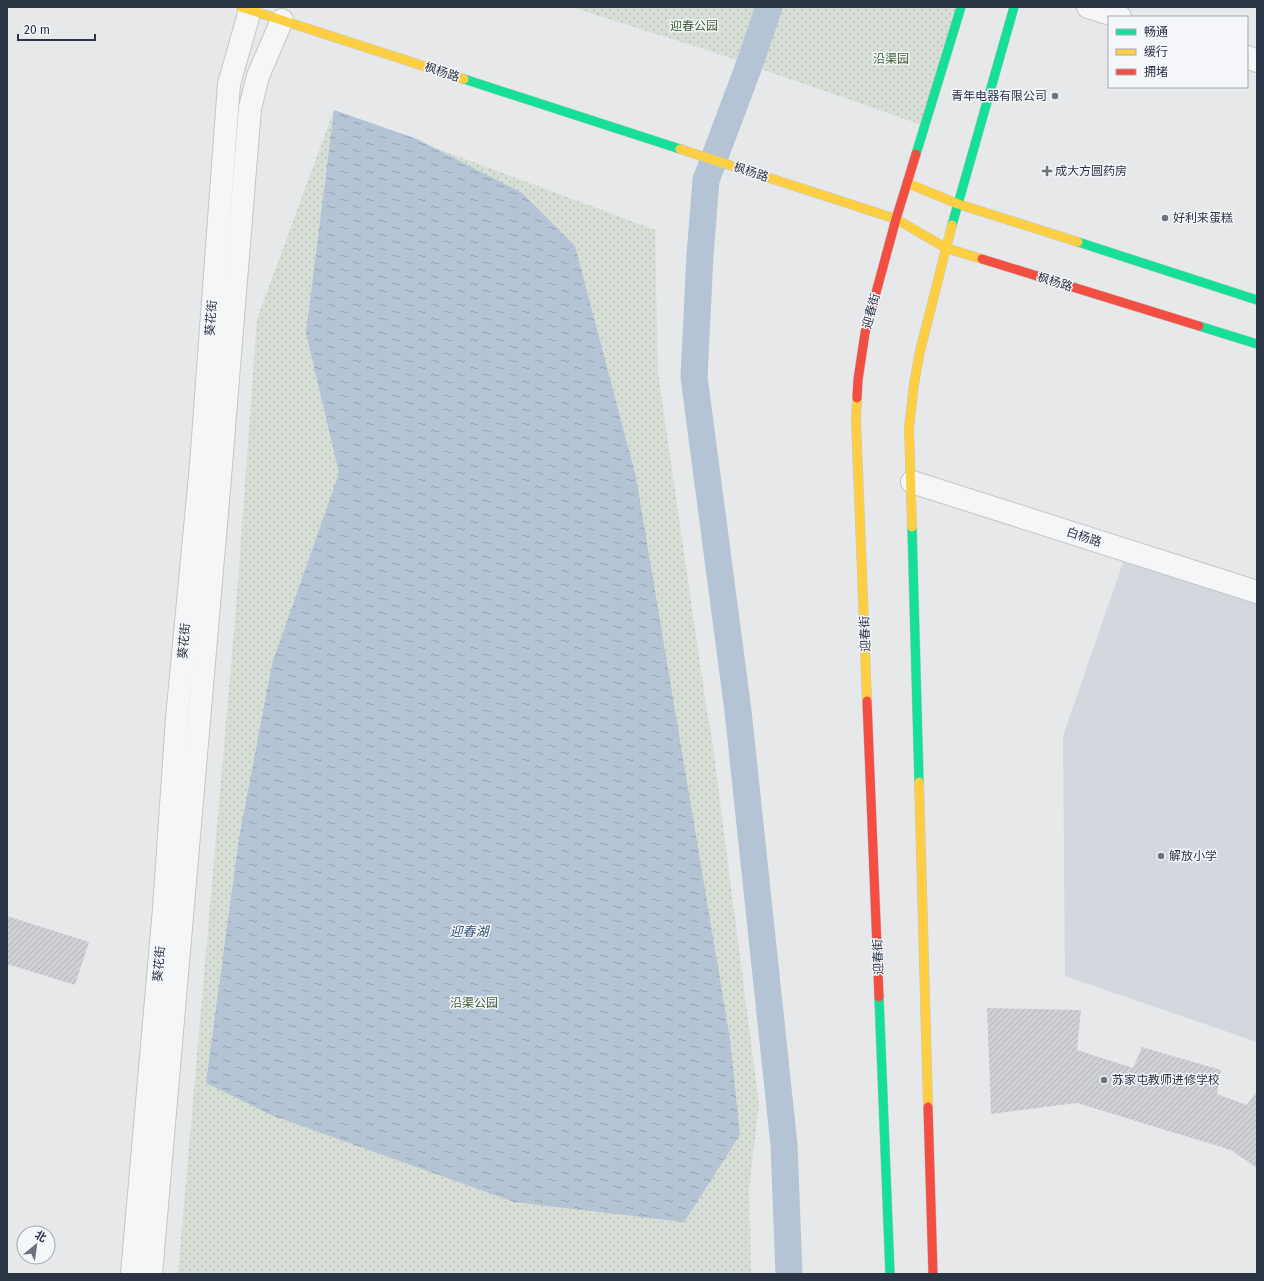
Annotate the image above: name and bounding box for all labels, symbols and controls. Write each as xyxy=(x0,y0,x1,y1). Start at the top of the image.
scale bar xyxy=(18,16,95,42)
legend xyxy=(1108,16,1248,88)
park label: 迎春公园 xyxy=(670,19,718,33)
text: 20 m xyxy=(24,23,50,37)
text: 畅通 xyxy=(1144,25,1168,39)
text: 缓行 xyxy=(1144,45,1168,59)
park label: 沿渠园 xyxy=(873,52,909,66)
street label: 枫杨路 xyxy=(423,60,461,84)
text: 拥堵 xyxy=(1144,65,1168,79)
place label: 青年电器有限公司 xyxy=(951,89,1047,103)
marker: 青年电器有限公司 xyxy=(1050,91,1060,101)
street label: 枫杨路 xyxy=(732,160,770,184)
place label: 成大方圆药房 xyxy=(1055,164,1127,178)
marker: 成大方圆药房 xyxy=(1042,166,1052,176)
place label: 好利来蛋糕 xyxy=(1173,211,1233,225)
marker: 好利来蛋糕 xyxy=(1160,213,1170,223)
street label: 枫杨路 xyxy=(1036,270,1074,294)
street label: 迎春街 xyxy=(860,292,882,330)
street label: 葵花街 xyxy=(203,300,219,336)
street label: 白杨路 xyxy=(1065,525,1103,549)
street label: 迎春街 xyxy=(857,616,873,652)
street label: 葵花街 xyxy=(175,622,193,660)
place label: 解放小学 xyxy=(1169,849,1217,863)
marker: 解放小学 xyxy=(1156,851,1166,861)
water label: 迎春湖 xyxy=(449,924,490,939)
street label: 迎春街 xyxy=(870,939,886,975)
street label: 葵花街 xyxy=(150,945,168,983)
park label: 沿渠公园 xyxy=(450,996,498,1010)
place label: 苏家屯教师进修学校 xyxy=(1112,1073,1220,1087)
marker: 苏家屯教师进修学校 xyxy=(1099,1075,1109,1085)
north arrow xyxy=(16,1225,56,1265)
text: 北 xyxy=(33,1228,49,1245)

